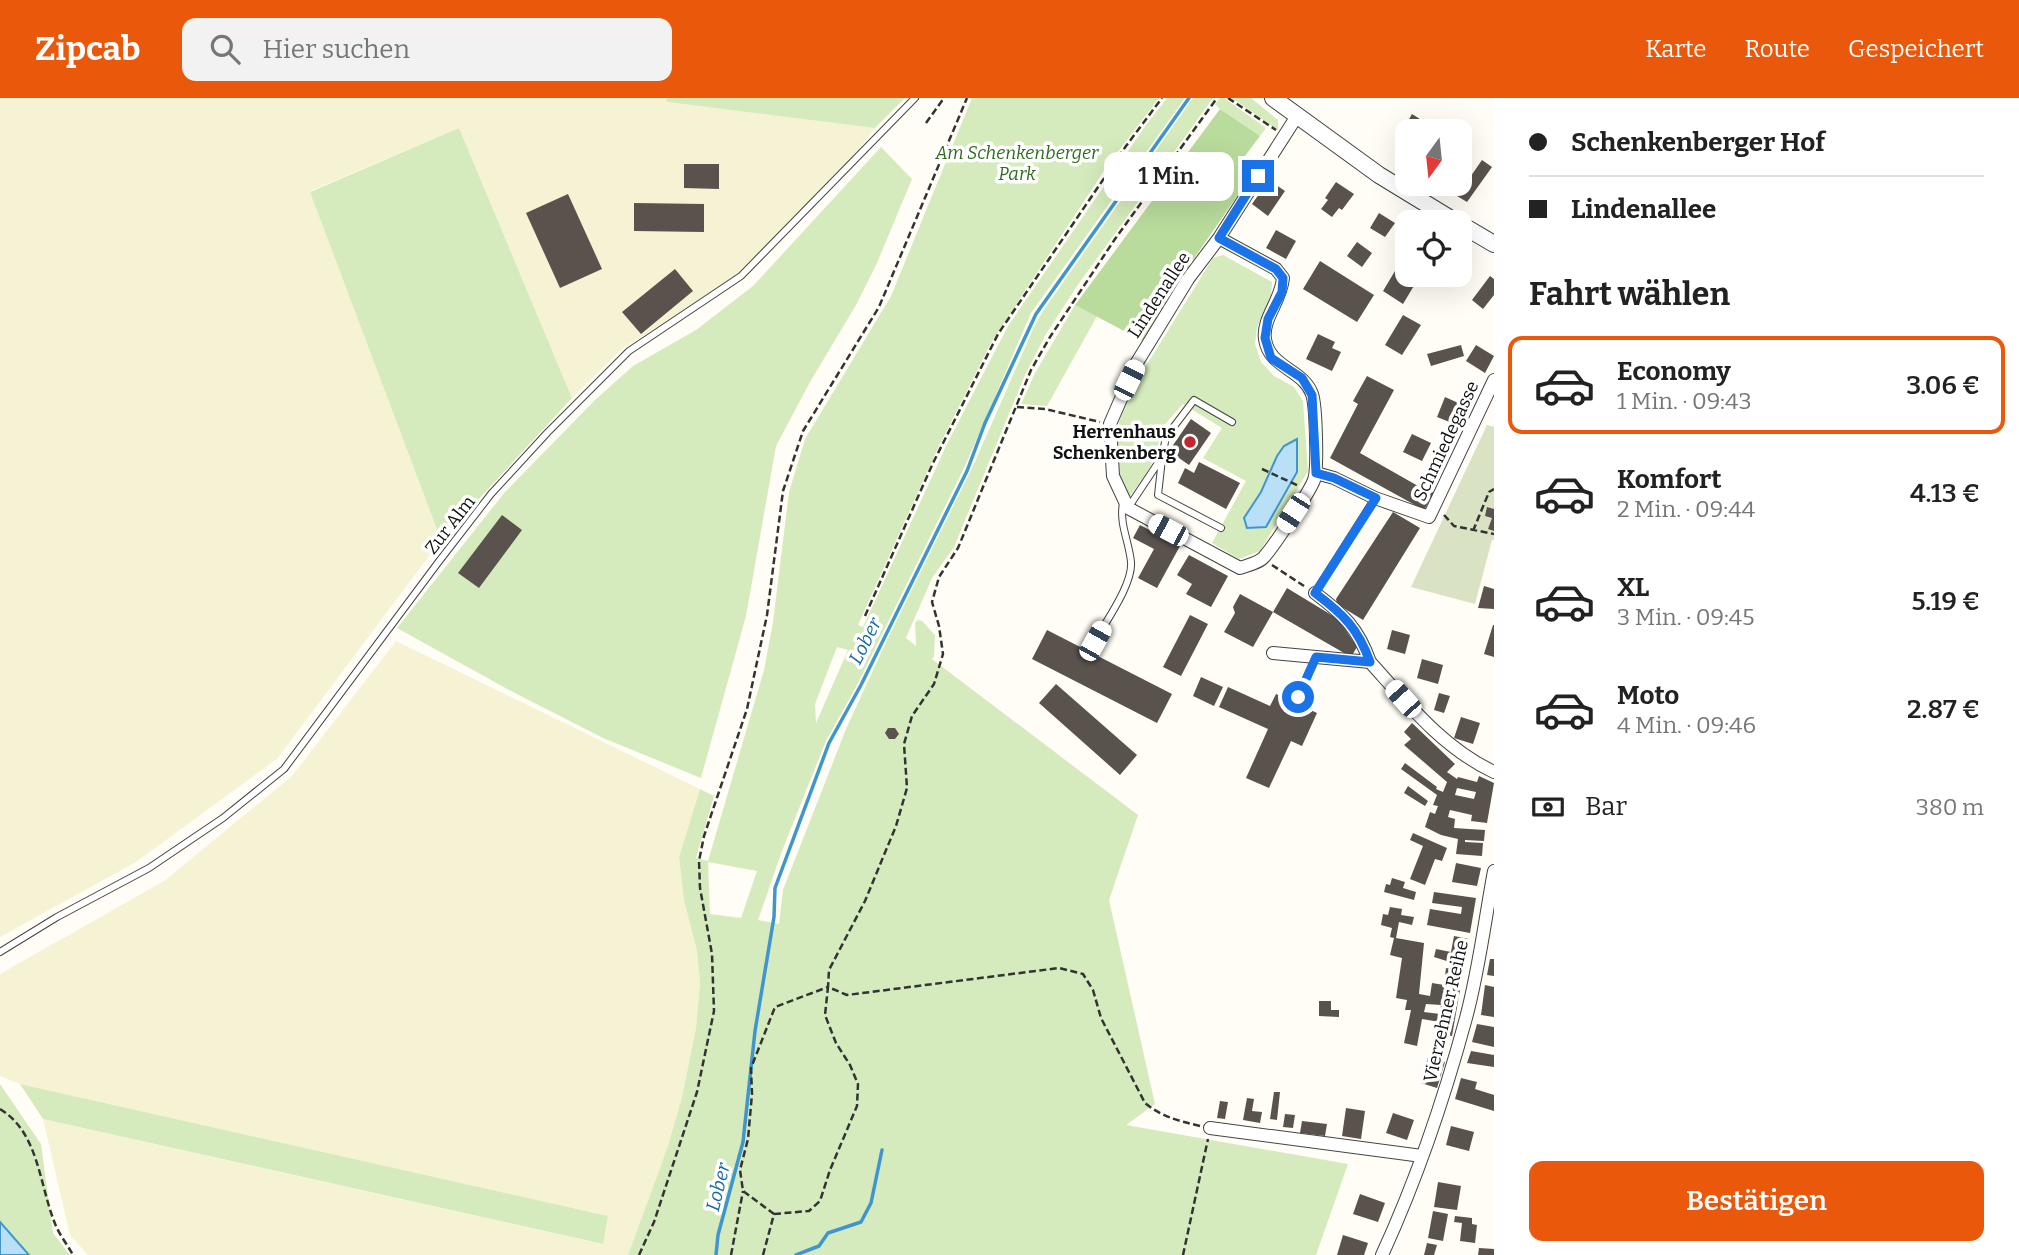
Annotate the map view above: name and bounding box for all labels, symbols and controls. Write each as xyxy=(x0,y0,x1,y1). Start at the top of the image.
search box xyxy=(182,18,672,81)
text: Zipcab xyxy=(35,29,140,69)
icon: search xyxy=(206,30,244,68)
text: Hier suchen xyxy=(262,34,410,65)
text: Karte xyxy=(1645,35,1707,63)
text: Route xyxy=(1745,35,1810,63)
text: Gespeichert xyxy=(1848,35,1984,63)
north arrow xyxy=(1395,119,1472,196)
map controls xyxy=(1395,119,1472,287)
text: Schenkenberger Hof xyxy=(1571,127,1825,158)
park label: Am Schenkenberger Park xyxy=(935,142,1099,185)
callout: 1 Min. xyxy=(1104,152,1234,200)
route end xyxy=(1242,160,1274,192)
text: 1 Min. xyxy=(1138,162,1200,190)
text: Lindenallee xyxy=(1571,194,1716,225)
button: locate xyxy=(1395,210,1472,287)
street label: Lindenallee xyxy=(1123,248,1195,342)
text: Fahrt wählen xyxy=(1529,275,1730,313)
icon: car xyxy=(1533,354,1596,417)
text: Economy xyxy=(1617,356,1731,387)
car xyxy=(1111,357,1148,403)
text: 3.06 € xyxy=(1906,370,1980,401)
street label: Schmiedegasse xyxy=(1408,377,1484,505)
text: 1 Min. · 09:43 xyxy=(1617,387,1752,415)
place label: Herrenhaus Schenkenberg xyxy=(1053,421,1177,464)
marker: Herrenhaus Schenkenberg xyxy=(1182,434,1198,450)
icon: car xyxy=(1533,462,1596,525)
text: Komfort xyxy=(1617,464,1722,495)
text: 4.13 € xyxy=(1910,478,1980,509)
car xyxy=(1273,490,1314,536)
street label: Zur Alm xyxy=(420,491,480,559)
text: 2 Min. · 09:44 xyxy=(1617,495,1755,523)
car xyxy=(1145,511,1192,549)
icon: car xyxy=(1533,570,1596,633)
text: XL xyxy=(1617,572,1649,603)
text: 5.19 € xyxy=(1912,586,1980,617)
text: 3 Min. · 09:45 xyxy=(1617,603,1754,631)
water label: Lober xyxy=(844,613,887,668)
car xyxy=(1076,618,1115,664)
car xyxy=(1382,676,1425,722)
icon: car xyxy=(1533,678,1596,741)
text: Moto xyxy=(1617,680,1679,711)
route start xyxy=(1282,681,1314,713)
text: 2.87 € xyxy=(1907,694,1980,725)
text: 4 Min. · 09:46 xyxy=(1617,711,1756,739)
icon: cash xyxy=(1529,788,1567,826)
text: Bar xyxy=(1585,791,1627,822)
text: 380 m xyxy=(1916,793,1984,821)
street label: Vierzehner Reihe xyxy=(1419,938,1473,1084)
water label: Lober xyxy=(701,1159,735,1213)
button: Bestätigen xyxy=(1529,1161,1984,1241)

